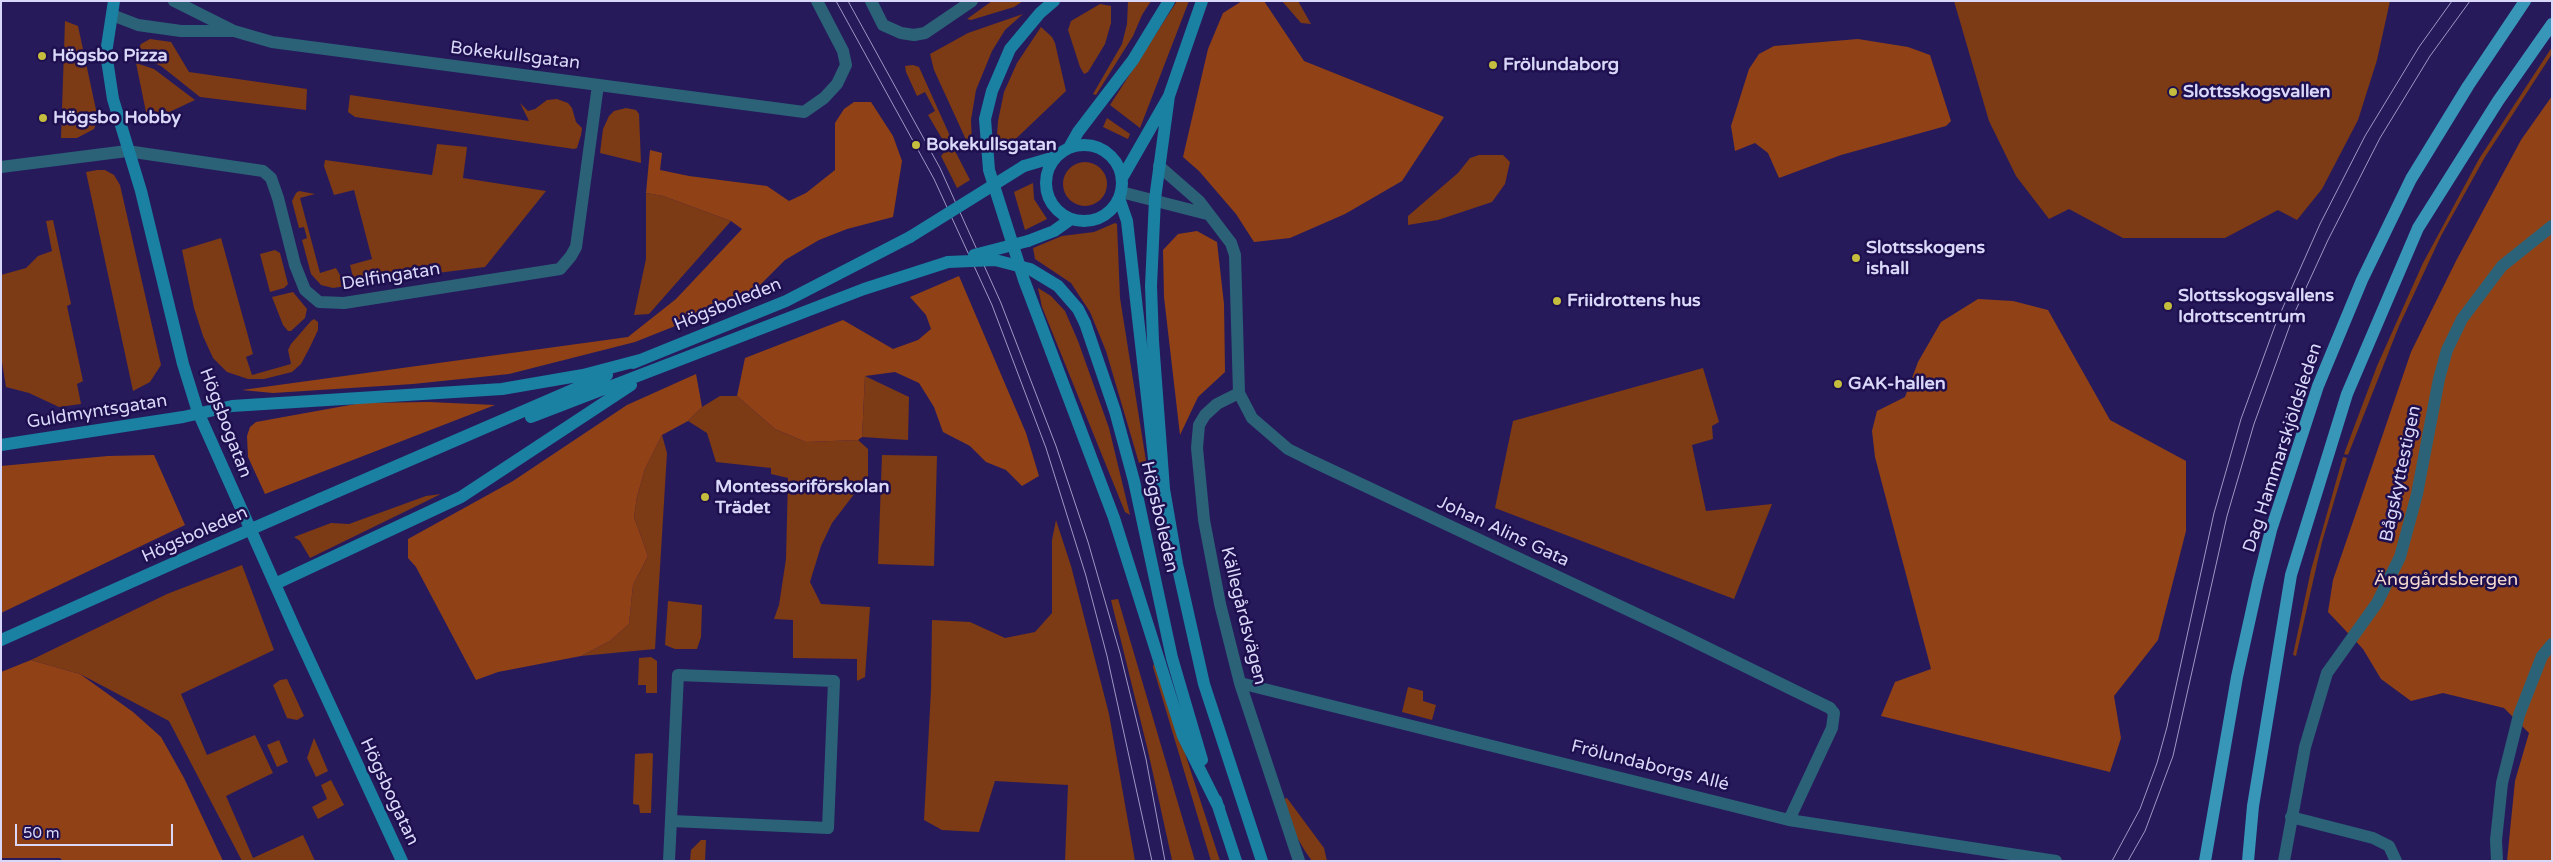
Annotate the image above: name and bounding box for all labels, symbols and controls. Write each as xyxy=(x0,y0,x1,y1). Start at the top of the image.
street label: Bokekullsgatan xyxy=(449,37,581,75)
place label: Högsbo Pizza xyxy=(52,45,168,67)
marker: Högsbo Pizza xyxy=(36,50,48,62)
place label: Frölundaborg xyxy=(1503,54,1619,76)
marker: Frölundaborg xyxy=(1487,59,1499,71)
place label: Slottsskogsvallen xyxy=(2183,81,2331,103)
marker: Slottsskogsvallen xyxy=(2167,86,2179,98)
place label: Högsbo Hobby xyxy=(53,107,181,129)
marker: Högsbo Hobby xyxy=(37,112,49,124)
place label: Bokekullsgatan xyxy=(926,134,1057,156)
marker: Bokekullsgatan xyxy=(910,139,922,151)
place label: Slottsskogens ishall xyxy=(1866,237,1985,280)
marker: Slottsskogens ishall xyxy=(1850,252,1862,264)
street label: Delfingatan xyxy=(340,259,442,295)
street label: Högsboleden xyxy=(671,274,785,336)
place label: Slottsskogsvallens Idrottscentrum xyxy=(2178,285,2334,328)
place label: Friidrottens hus xyxy=(1567,290,1701,312)
marker: Friidrottens hus xyxy=(1551,295,1563,307)
marker: Slottsskogsvallens Idrottscentrum xyxy=(2162,300,2174,312)
street label: Dag Hammarskjöldsleden xyxy=(2239,341,2327,555)
street label: Högsbogatan xyxy=(194,365,256,481)
place label: GAK-hallen xyxy=(1848,373,1946,395)
marker: GAK-hallen xyxy=(1832,378,1844,390)
street label: Guldmyntsgatan xyxy=(25,390,169,434)
street label: Bågskyttestigen xyxy=(2376,404,2426,544)
street label: Högsboleden xyxy=(1136,459,1182,575)
place label: Montessoriförskolan Trädet xyxy=(715,476,889,518)
marker: Montessoriförskolan Trädet xyxy=(699,491,711,503)
street label: Johan Alins Gata xyxy=(1434,492,1572,572)
street label: Högsboleden xyxy=(139,502,251,568)
street label: Källegårdsvägen xyxy=(1215,545,1271,687)
park label: Änggårdsbergen xyxy=(2374,569,2518,591)
street label: Högsbogatan xyxy=(355,735,423,849)
street label: Frölundaborgs Allé xyxy=(1569,736,1731,796)
scale bar xyxy=(18,814,175,846)
text: 50 m xyxy=(23,824,60,842)

